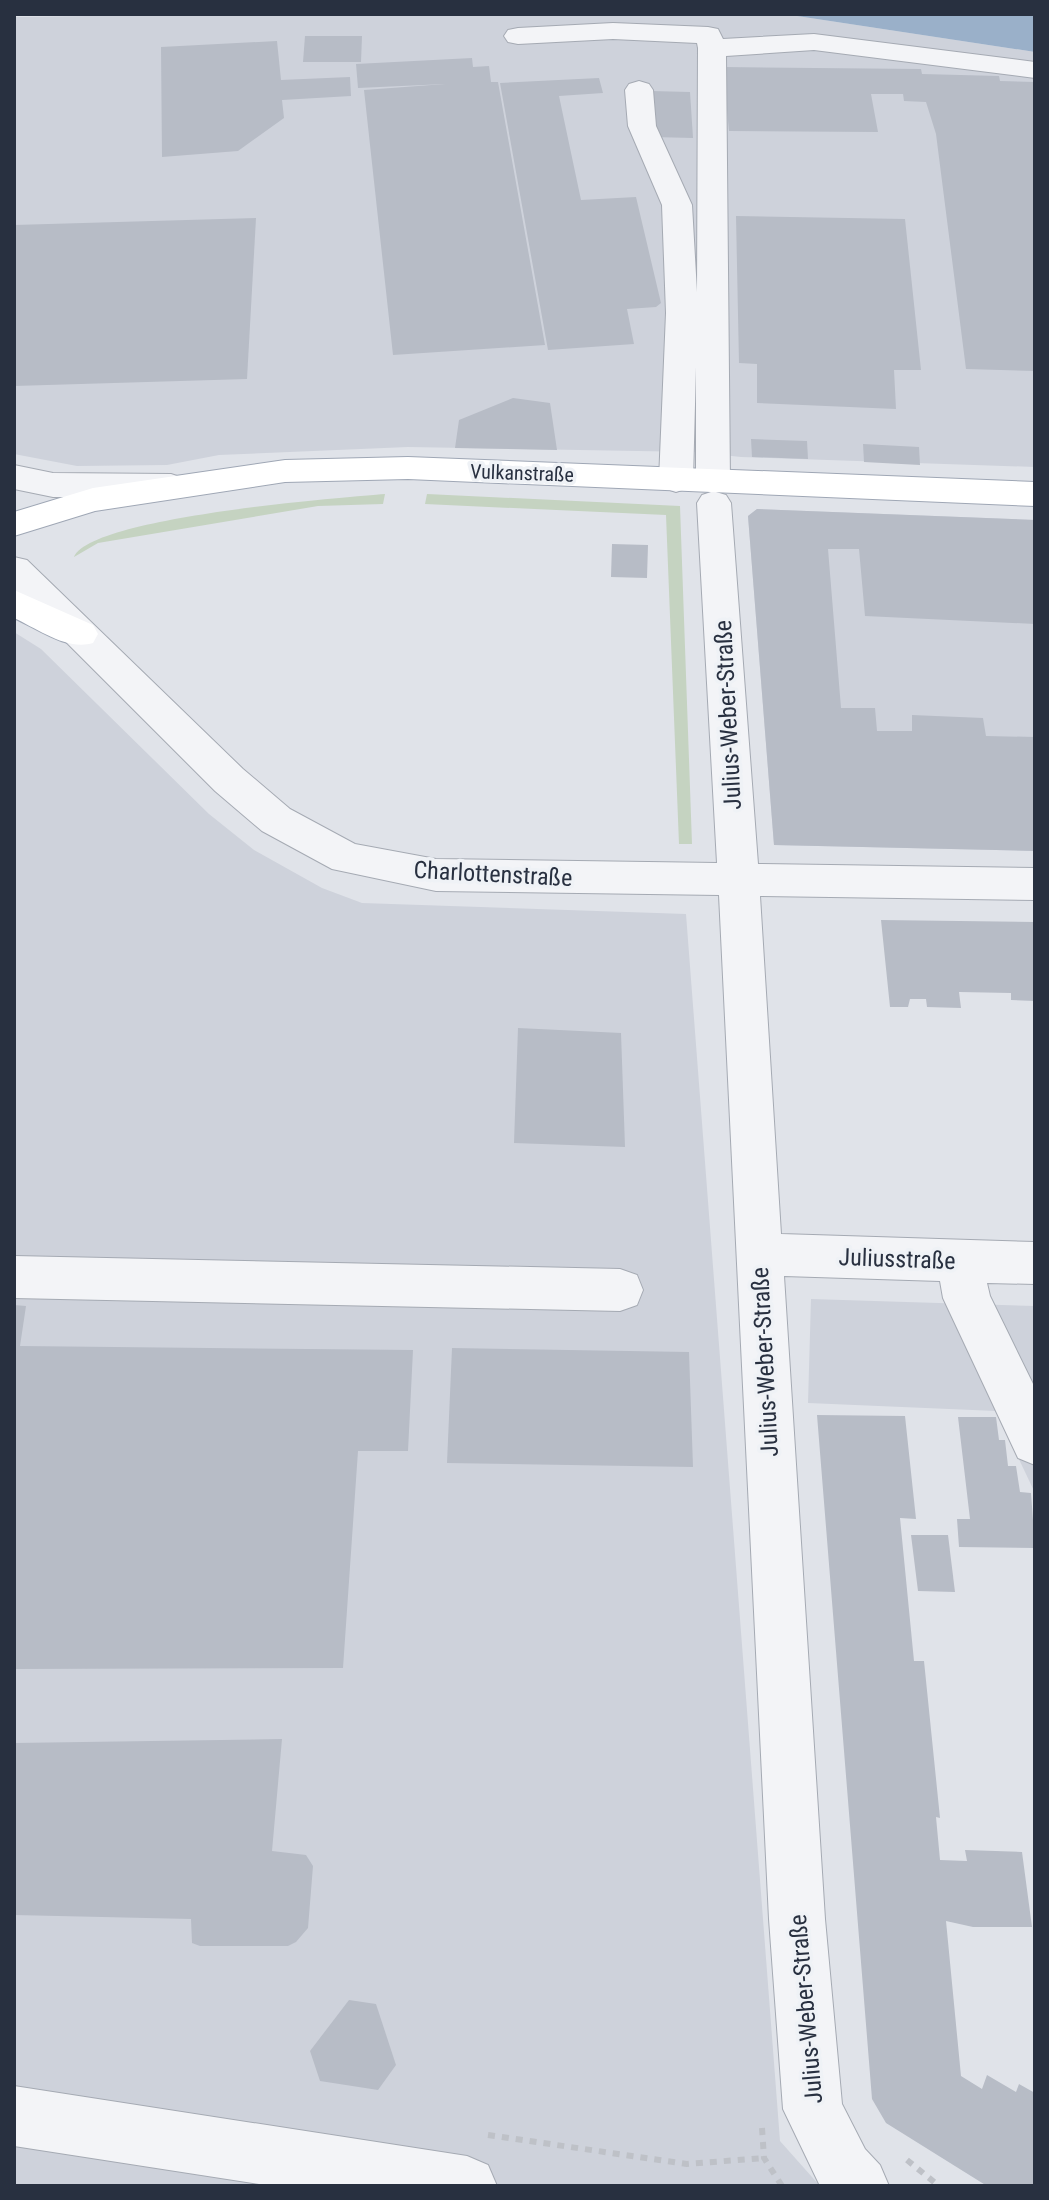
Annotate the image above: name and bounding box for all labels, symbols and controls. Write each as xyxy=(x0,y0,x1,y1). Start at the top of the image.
street label: Vulkanstraße xyxy=(470,459,574,487)
street label: Julius-Weber-Straße xyxy=(709,619,747,811)
street label: Charlottenstraße xyxy=(413,856,573,892)
street label: Juliusstraße xyxy=(838,1243,956,1275)
street label: Julius-Weber-Straße xyxy=(746,1266,784,1458)
street label: Julius-Weber-Straße xyxy=(784,1913,828,2105)

